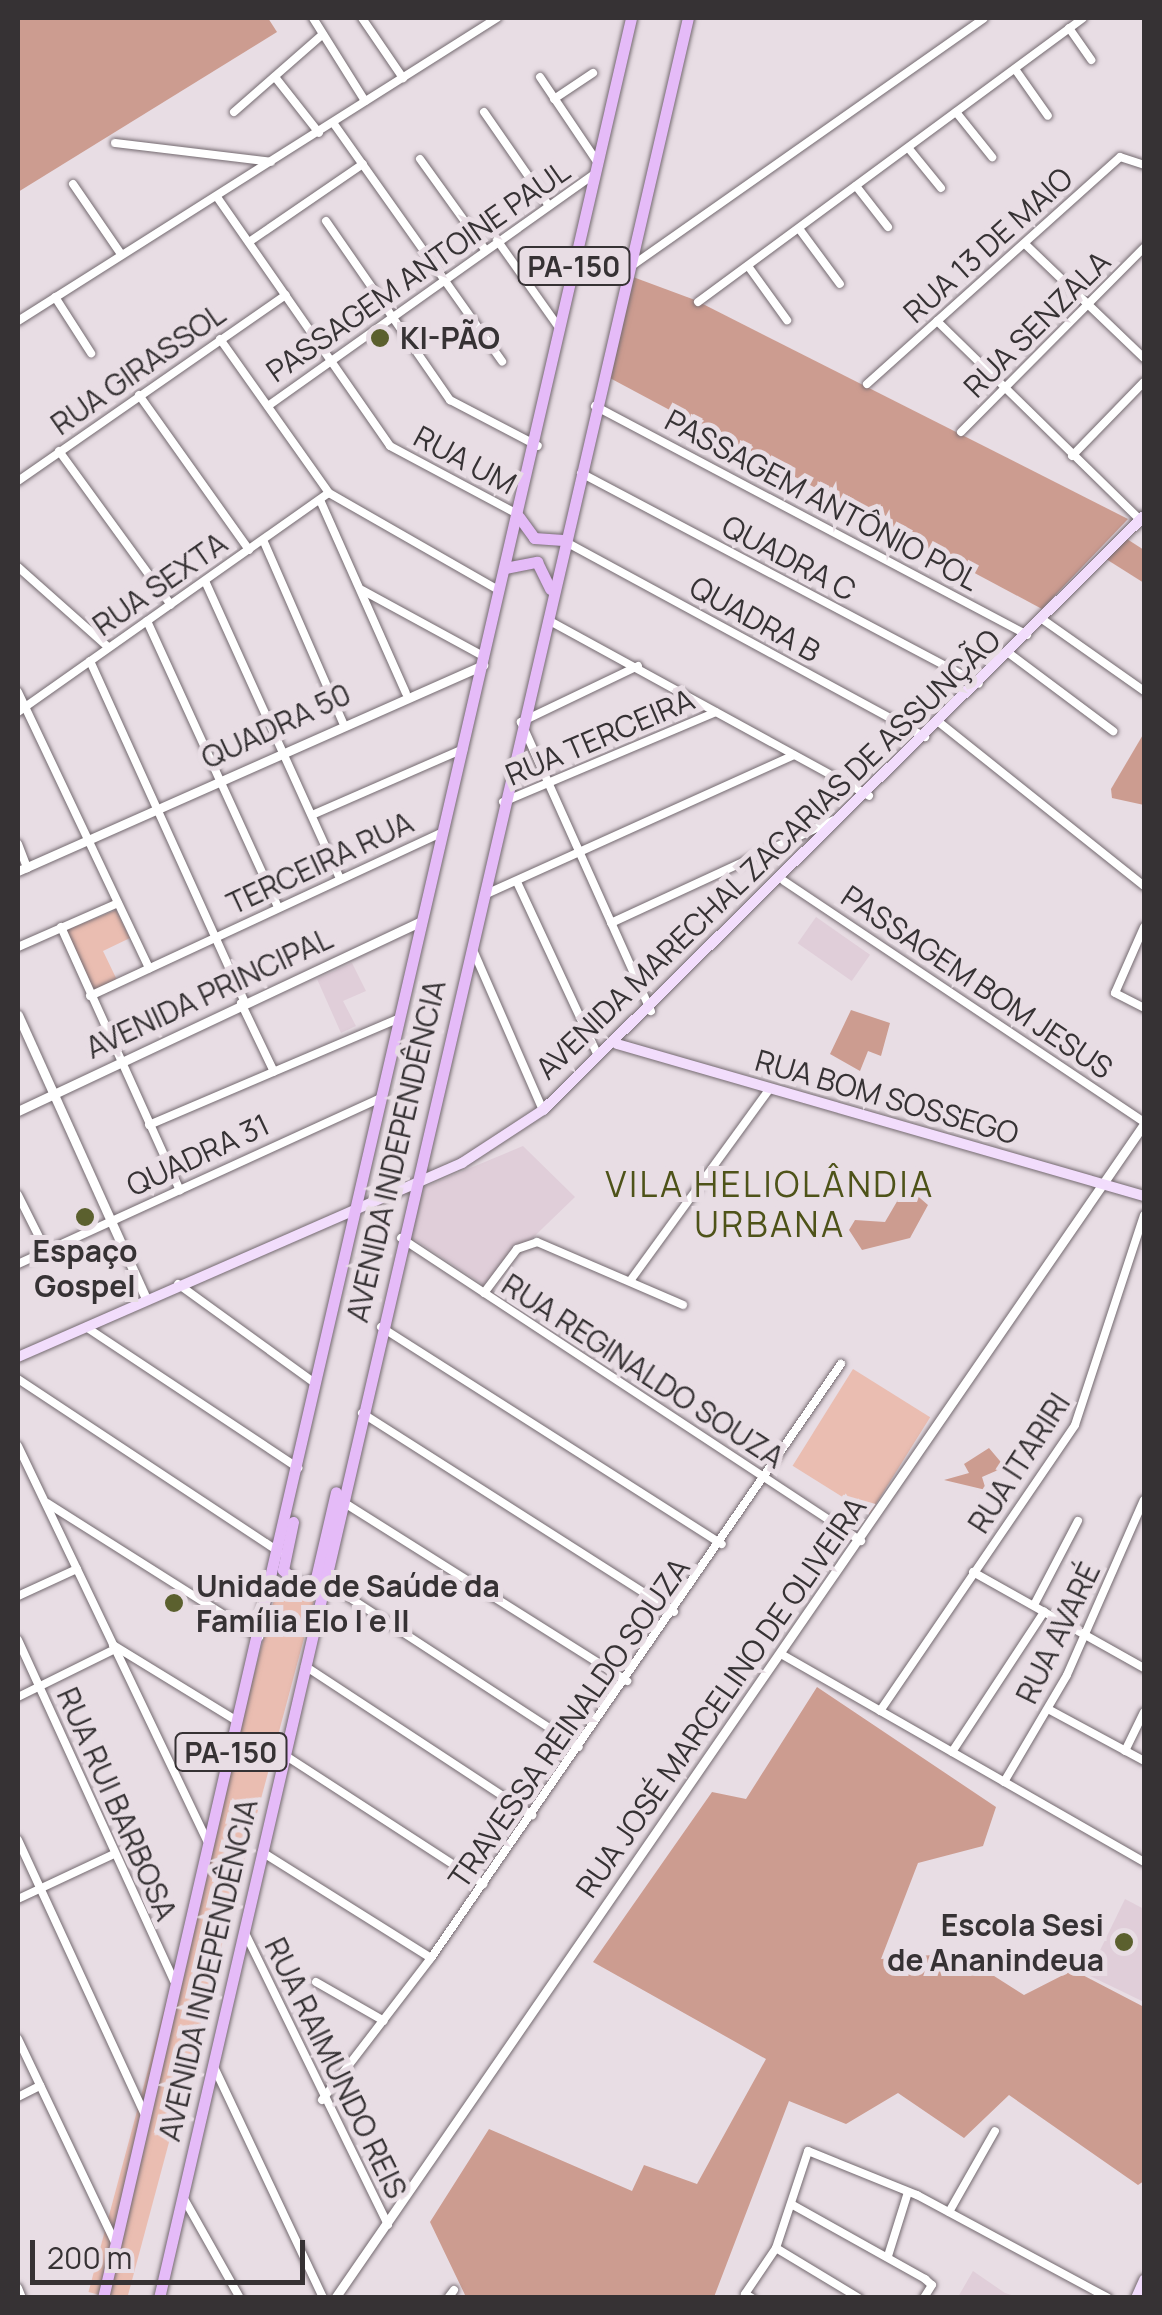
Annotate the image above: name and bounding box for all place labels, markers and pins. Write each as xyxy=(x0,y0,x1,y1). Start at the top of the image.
place label: KI-PÃO xyxy=(400,320,500,356)
marker: KI-PÃO xyxy=(369,327,391,349)
marker: Espaço Gospel xyxy=(74,1206,96,1228)
place label: Espaço Gospel xyxy=(33,1233,137,1304)
place label: Unidade de Saúde da Família Elo I e II xyxy=(196,1568,500,1638)
marker: Unidade de Saúde da Família Elo I e II xyxy=(161,1590,187,1616)
place label: Escola Sesi de Ananindeua xyxy=(887,1907,1104,1978)
marker: Escola Sesi de Ananindeua xyxy=(1113,1931,1135,1953)

